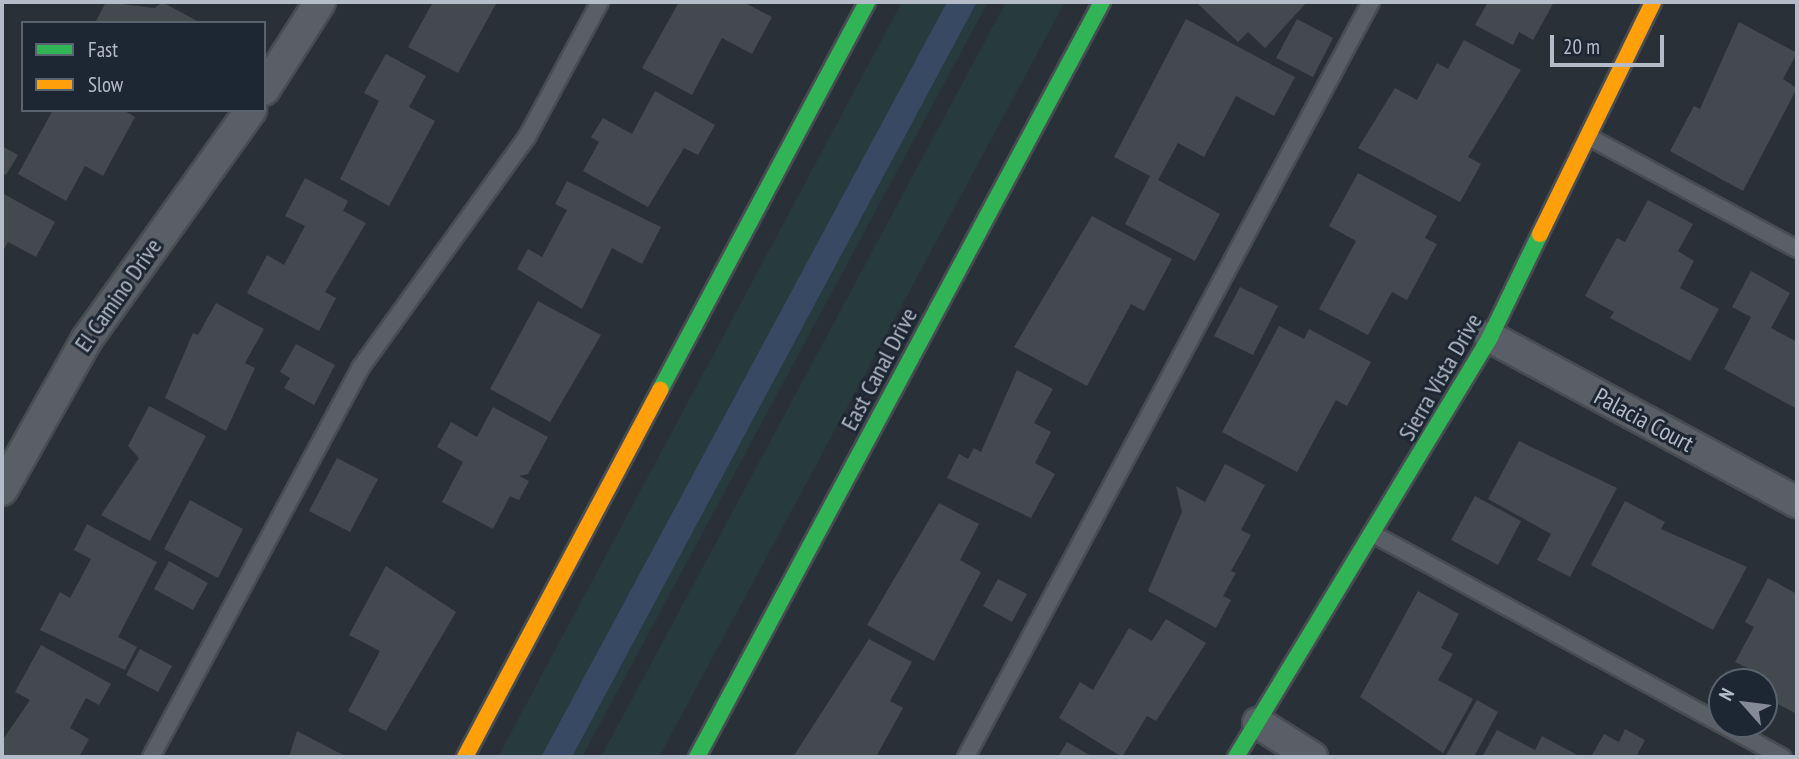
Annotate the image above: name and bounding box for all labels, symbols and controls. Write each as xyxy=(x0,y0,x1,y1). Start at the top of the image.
legend xyxy=(21,21,266,112)
scale bar xyxy=(1554,21,1668,65)
text: 20 m xyxy=(1563,33,1600,60)
text: Fast xyxy=(88,36,118,63)
text: Slow xyxy=(88,71,123,98)
street label: El Camino Drive xyxy=(68,233,168,357)
street label: East Canal Drive xyxy=(835,303,923,435)
street label: Sierra Vista Drive xyxy=(1392,308,1488,446)
street label: Palacia Court xyxy=(1589,382,1699,458)
north arrow xyxy=(1708,668,1778,738)
text: N xyxy=(1713,684,1739,704)

